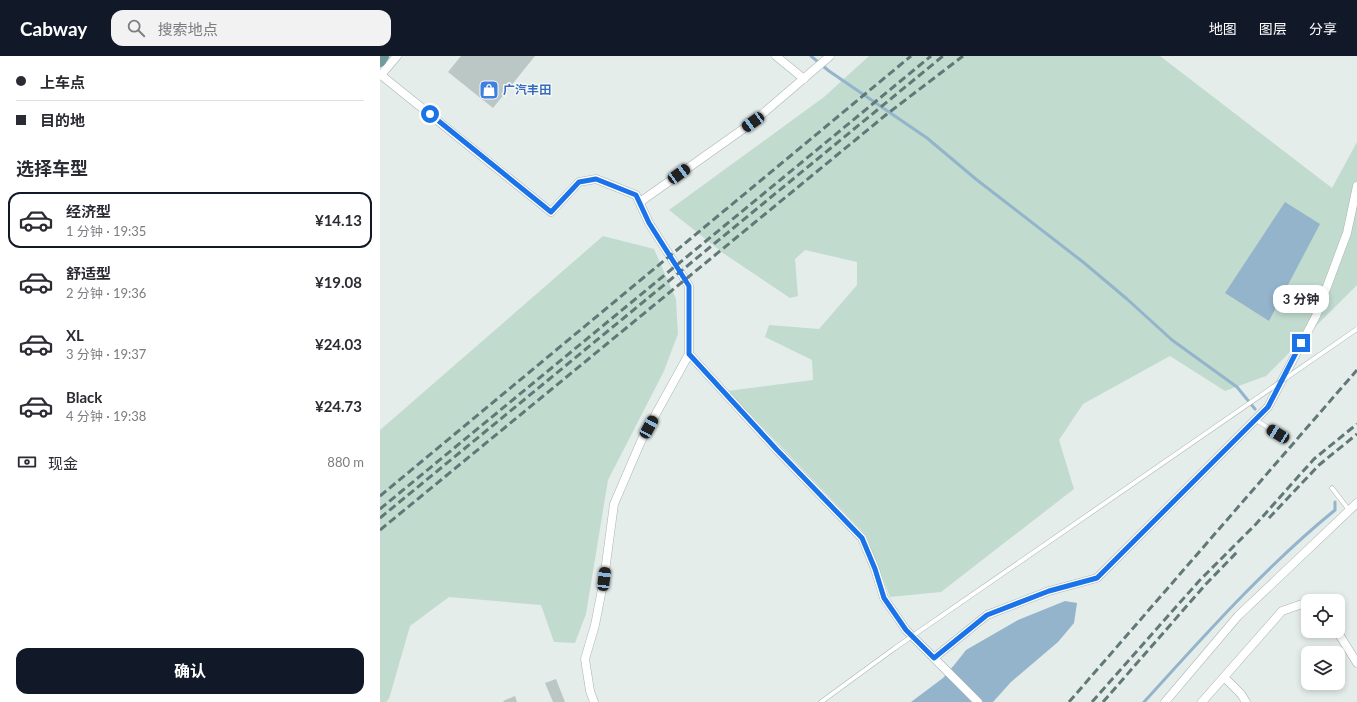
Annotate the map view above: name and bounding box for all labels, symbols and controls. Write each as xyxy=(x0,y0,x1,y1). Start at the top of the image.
search box xyxy=(111,10,391,46)
text: Cabway xyxy=(20,17,87,40)
icon: search xyxy=(125,17,147,39)
text: 搜索地点 xyxy=(157,20,217,38)
text: 地图 xyxy=(1209,20,1237,37)
text: 图层 xyxy=(1259,20,1287,37)
text: 分享 xyxy=(1309,20,1337,37)
text: 上车点 xyxy=(40,73,85,91)
shop icon: 广汽丰田 xyxy=(478,79,500,101)
place label: 广汽丰田 xyxy=(503,82,551,97)
route start xyxy=(421,105,439,123)
car xyxy=(740,110,766,134)
text: 目的地 xyxy=(40,111,85,129)
text: 选择车型 xyxy=(16,157,88,179)
car xyxy=(666,162,692,186)
icon: car xyxy=(18,202,54,238)
text: 经济型 xyxy=(66,202,111,220)
text: ¥14.13 xyxy=(315,211,362,229)
text: 1 分钟 · 19:35 xyxy=(66,223,146,239)
icon: car xyxy=(18,264,54,300)
text: 舒适型 xyxy=(66,264,111,282)
text: ¥19.08 xyxy=(315,273,362,291)
text: 2 分钟 · 19:36 xyxy=(66,285,146,301)
callout: 3 分钟 xyxy=(1273,285,1329,313)
text: 3 分钟 xyxy=(1283,291,1319,307)
icon: car xyxy=(18,326,54,362)
text: XL xyxy=(66,326,84,344)
route end xyxy=(1292,334,1310,352)
text: ¥24.03 xyxy=(315,335,362,353)
text: 3 分钟 · 19:37 xyxy=(66,346,146,362)
icon: car xyxy=(18,388,54,424)
text: Black xyxy=(66,388,102,406)
text: ¥24.73 xyxy=(315,397,362,415)
text: 4 分钟 · 19:38 xyxy=(66,408,146,424)
car xyxy=(638,414,660,440)
car xyxy=(1265,423,1291,445)
icon: cash xyxy=(16,451,38,473)
text: 现金 xyxy=(48,454,78,472)
text: 880 m xyxy=(327,454,364,470)
car xyxy=(597,566,611,592)
map controls xyxy=(1301,594,1345,690)
button: locate xyxy=(1301,594,1345,638)
button: layers xyxy=(1301,646,1345,690)
button: 确认 xyxy=(16,648,364,694)

